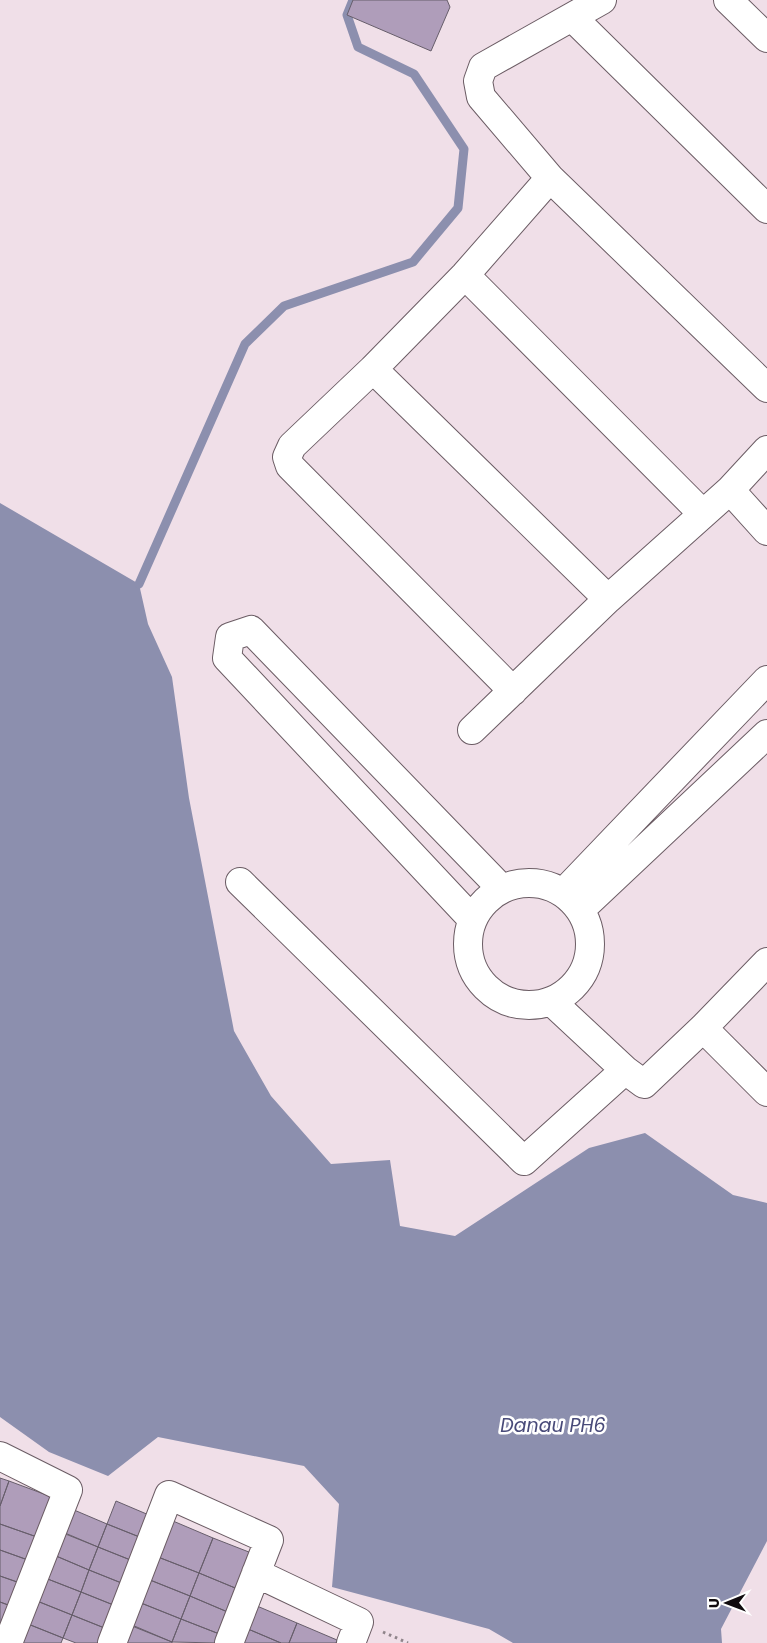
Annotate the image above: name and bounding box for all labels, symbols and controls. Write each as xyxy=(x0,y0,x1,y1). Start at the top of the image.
water label: Danau PH6 xyxy=(500,1412,606,1439)
north arrow xyxy=(702,1578,752,1628)
text: U xyxy=(704,1598,724,1608)

